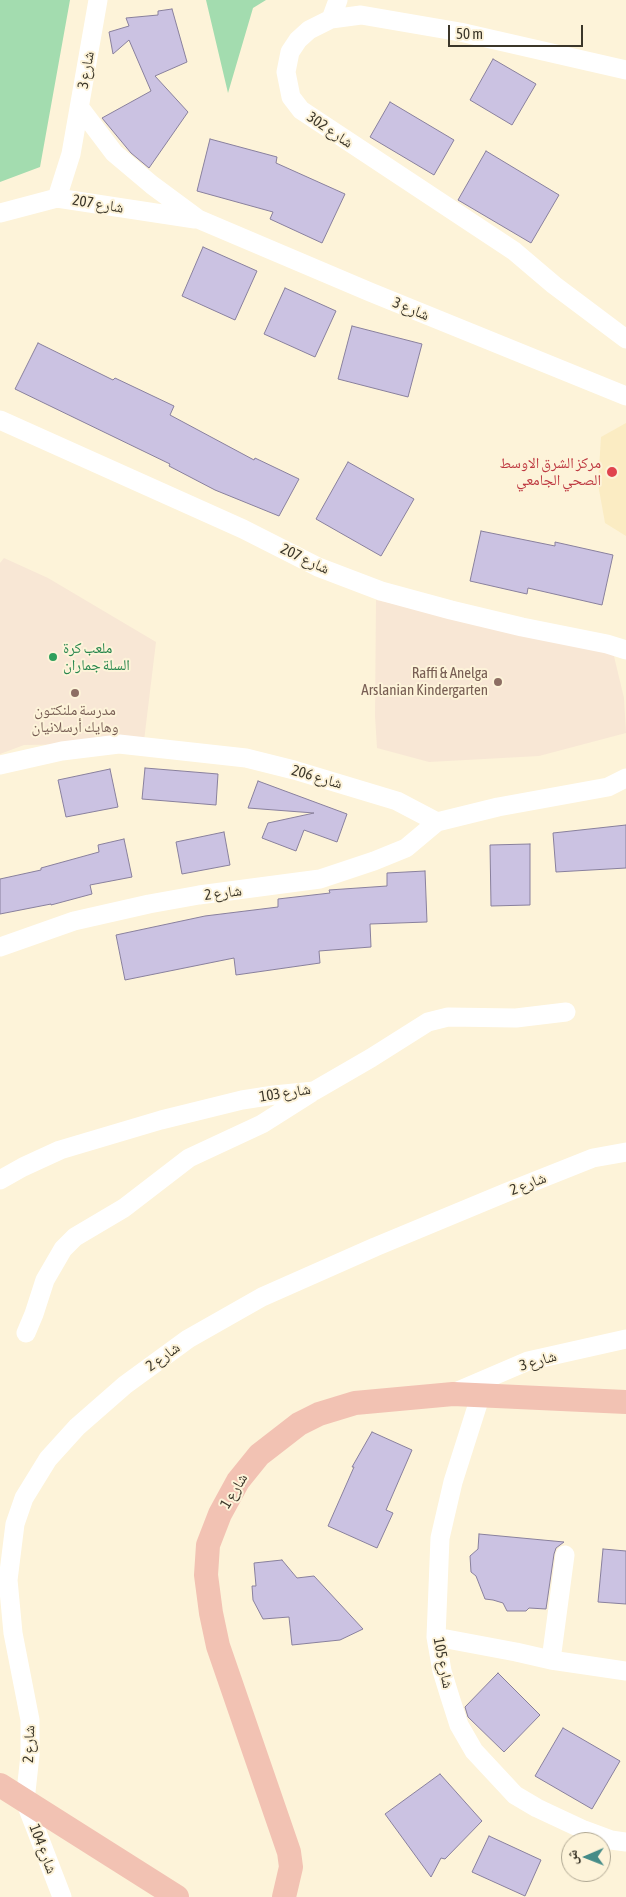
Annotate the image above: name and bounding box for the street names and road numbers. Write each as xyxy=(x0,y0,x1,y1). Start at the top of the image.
street label: شارع 3 xyxy=(74,50,98,90)
street label: شارع 302 xyxy=(304,108,356,152)
street label: شارع 207 xyxy=(71,191,125,217)
street label: شارع 3 xyxy=(390,294,432,324)
street label: شارع 207 xyxy=(278,540,332,578)
street label: شارع 206 xyxy=(290,761,344,793)
street label: شارع 2 xyxy=(203,882,243,904)
street label: شارع 103 xyxy=(258,1080,312,1106)
street label: شارع 2 xyxy=(507,1169,549,1199)
street label: شارع 2 xyxy=(142,1339,184,1375)
street label: شارع 3 xyxy=(517,1347,559,1375)
street label: شارع 1 xyxy=(217,1470,251,1512)
street label: شارع 105 xyxy=(429,1636,457,1690)
street label: شارع 2 xyxy=(19,1725,39,1763)
street label: شارع 104 xyxy=(25,1822,61,1876)

